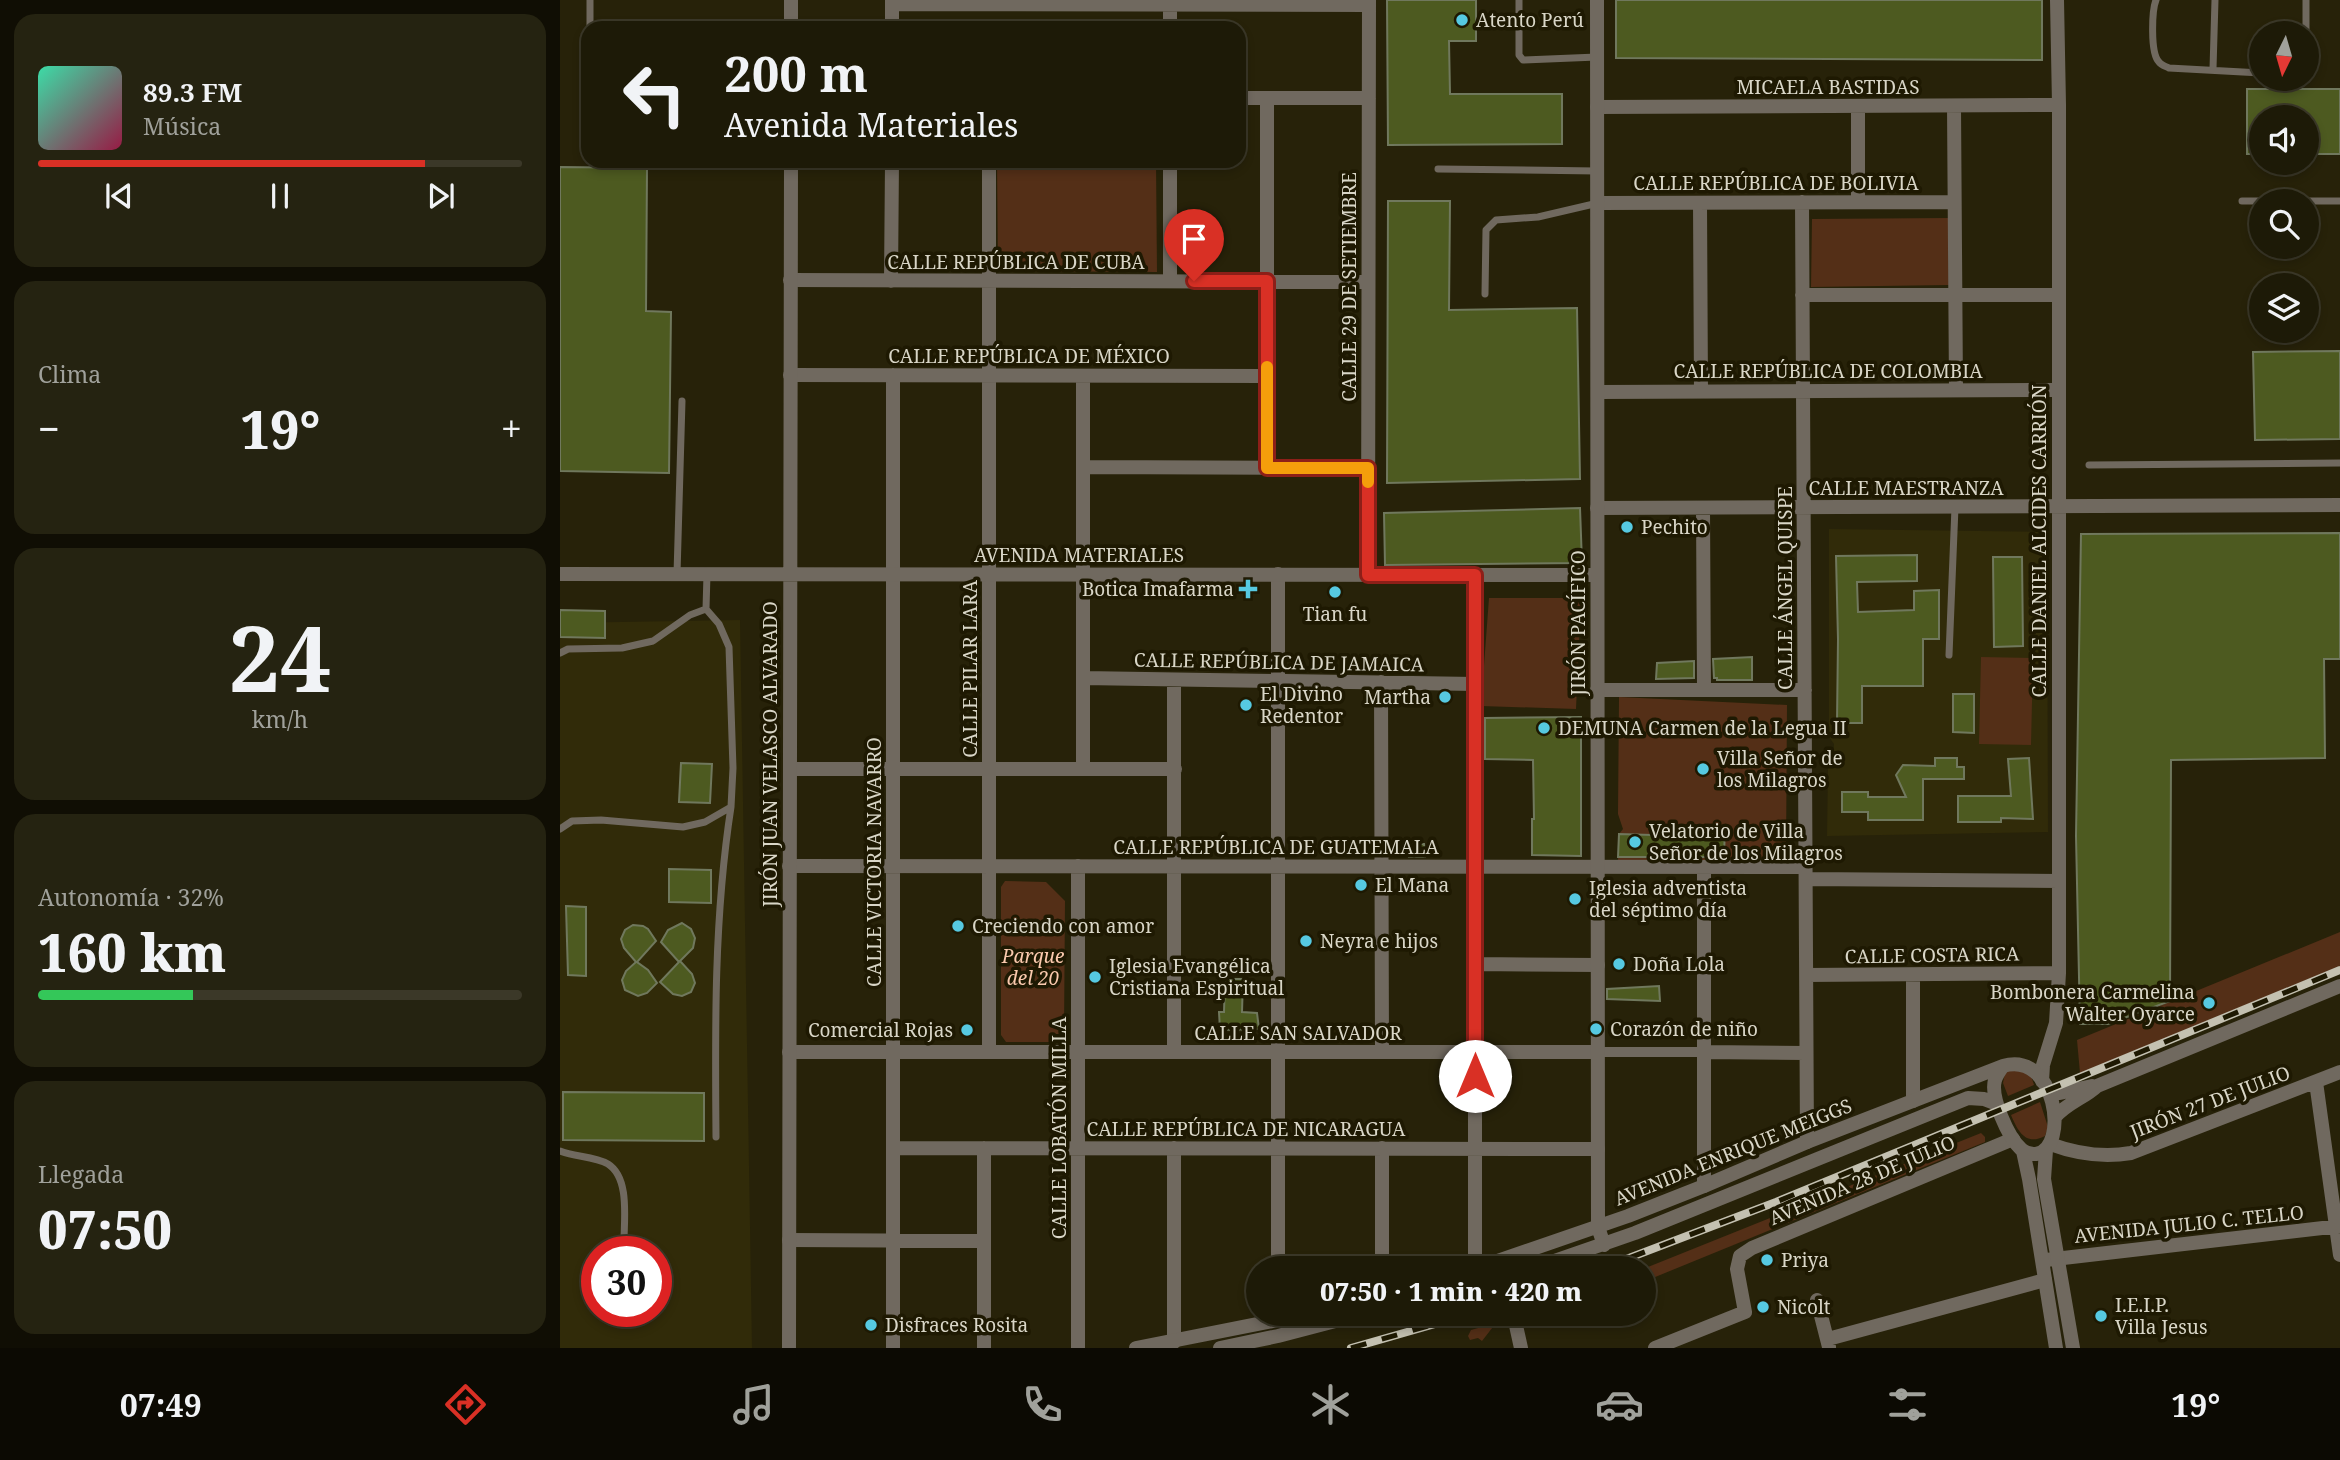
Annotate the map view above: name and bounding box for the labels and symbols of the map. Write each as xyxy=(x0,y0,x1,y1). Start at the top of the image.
place label: Atento Perú xyxy=(1476,7,1584,33)
marker: Atento Perú xyxy=(1454,12,1470,28)
north arrow xyxy=(2249,21,2319,91)
street label: MICAELA BASTIDAS xyxy=(1736,74,1920,100)
street label: CALLE REPÚBLICA DE BOLIVIA xyxy=(1633,170,1919,196)
street label: CALLE 29 DE SETIEMBRE xyxy=(1336,172,1362,402)
pin xyxy=(1164,209,1224,281)
street label: CALLE REPÚBLICA DE CUBA xyxy=(887,249,1145,275)
street label: CALLE REPÚBLICA DE MÉXICO xyxy=(888,343,1170,369)
street label: CALLE REPÚBLICA DE COLOMBIA xyxy=(1673,358,1983,384)
street label: CALLE DANIEL ALCIDES CARRIÓN xyxy=(2026,385,2052,697)
street label: CALLE MAESTRANZA xyxy=(1808,475,2004,501)
street label: CALLE ÁNGEL QUISPE xyxy=(1772,486,1798,690)
place label: Pechito xyxy=(1641,514,1708,540)
marker: Pechito xyxy=(1619,519,1635,535)
street label: AVENIDA MATERIALES xyxy=(974,542,1184,568)
street label: JIRÓN PACÍFICO xyxy=(1565,550,1591,697)
place label: Botica Imafarma xyxy=(1082,576,1234,602)
street label: CALLE PILAR LARA xyxy=(957,580,983,758)
marker: Botica Imafarma xyxy=(1240,581,1256,597)
marker: Tian fu xyxy=(1327,584,1343,600)
street label: JIRÓN JUAN VELASCO ALVARADO xyxy=(757,601,783,908)
place label: Tian fu xyxy=(1303,601,1367,627)
street label: CALLE REPÚBLICA DE JAMAICA xyxy=(1134,646,1425,678)
place label: El Divino Redentor xyxy=(1260,681,1343,729)
place label: Martha xyxy=(1364,684,1431,710)
marker: Martha xyxy=(1437,689,1453,705)
marker: El Divino Redentor xyxy=(1238,697,1254,713)
place label: DEMUNA Carmen de la Legua II xyxy=(1558,715,1847,741)
marker: DEMUNA Carmen de la Legua II xyxy=(1536,720,1552,736)
street label: CALLE VICTORIA NAVARRO xyxy=(861,737,887,987)
place label: Villa Señor de los Milagros xyxy=(1717,745,1843,793)
marker: Villa Señor de los Milagros xyxy=(1695,761,1711,777)
place label: Velatorio de Villa Señor de los Milagros xyxy=(1649,818,1843,866)
street label: CALLE REPÚBLICA DE GUATEMALA xyxy=(1113,834,1439,860)
marker: Velatorio de Villa Señor de los Milagros xyxy=(1627,834,1643,850)
place label: El Mana xyxy=(1375,872,1449,898)
place label: Iglesia adventista del séptimo día xyxy=(1589,875,1747,923)
marker: El Mana xyxy=(1353,877,1369,893)
marker: Iglesia adventista del séptimo día xyxy=(1567,891,1583,907)
place label: Creciendo con amor xyxy=(972,913,1154,939)
marker: Creciendo con amor xyxy=(950,918,966,934)
place label: Neyra e hijos xyxy=(1320,928,1438,954)
marker: Neyra e hijos xyxy=(1298,933,1314,949)
street label: CALLE COSTA RICA xyxy=(1844,940,2020,970)
park label: Parque del 20 xyxy=(1001,943,1064,991)
place label: Doña Lola xyxy=(1633,951,1725,977)
place label: Iglesia Evangélica Cristiana Espiritual xyxy=(1109,953,1284,1001)
marker: Doña Lola xyxy=(1611,956,1627,972)
marker: Iglesia Evangélica Cristiana Espiritual xyxy=(1087,969,1103,985)
place label: Bombonera Carmelina Walter Oyarce xyxy=(1990,979,2195,1027)
marker: Bombonera Carmelina Walter Oyarce xyxy=(2201,995,2217,1011)
street label: CALLE LOBATÓN MILLA xyxy=(1046,1016,1072,1239)
place label: Corazón de niño xyxy=(1610,1016,1758,1042)
place label: Comercial Rojas xyxy=(808,1017,953,1043)
street label: CALLE SAN SALVADOR xyxy=(1194,1020,1402,1046)
marker: Corazón de niño xyxy=(1588,1021,1604,1037)
marker: Comercial Rojas xyxy=(959,1022,975,1038)
position arrow xyxy=(1438,1039,1512,1113)
street label: JIRÓN 27 DE JULIO xyxy=(2125,1059,2294,1145)
street label: AVENIDA ENRIQUE MEIGGS xyxy=(1610,1092,1856,1212)
street label: CALLE REPÚBLICA DE NICARAGUA xyxy=(1087,1116,1406,1142)
street label: AVENIDA 28 DE JULIO xyxy=(1765,1129,1959,1231)
street label: AVENIDA JULIO C. TELLO xyxy=(2073,1199,2305,1249)
speed limit sign: 30 xyxy=(581,1236,672,1327)
place label: Priya xyxy=(1781,1247,1829,1273)
marker: Priya xyxy=(1759,1252,1775,1268)
place label: I.E.I.P. Villa Jesus xyxy=(2115,1292,2207,1340)
place label: Nicolt xyxy=(1777,1294,1831,1320)
marker: Nicolt xyxy=(1755,1299,1771,1315)
marker: I.E.I.P. Villa Jesus xyxy=(2093,1308,2109,1324)
place label: Disfraces Rosita xyxy=(885,1312,1028,1338)
marker: Disfraces Rosita xyxy=(863,1317,879,1333)

